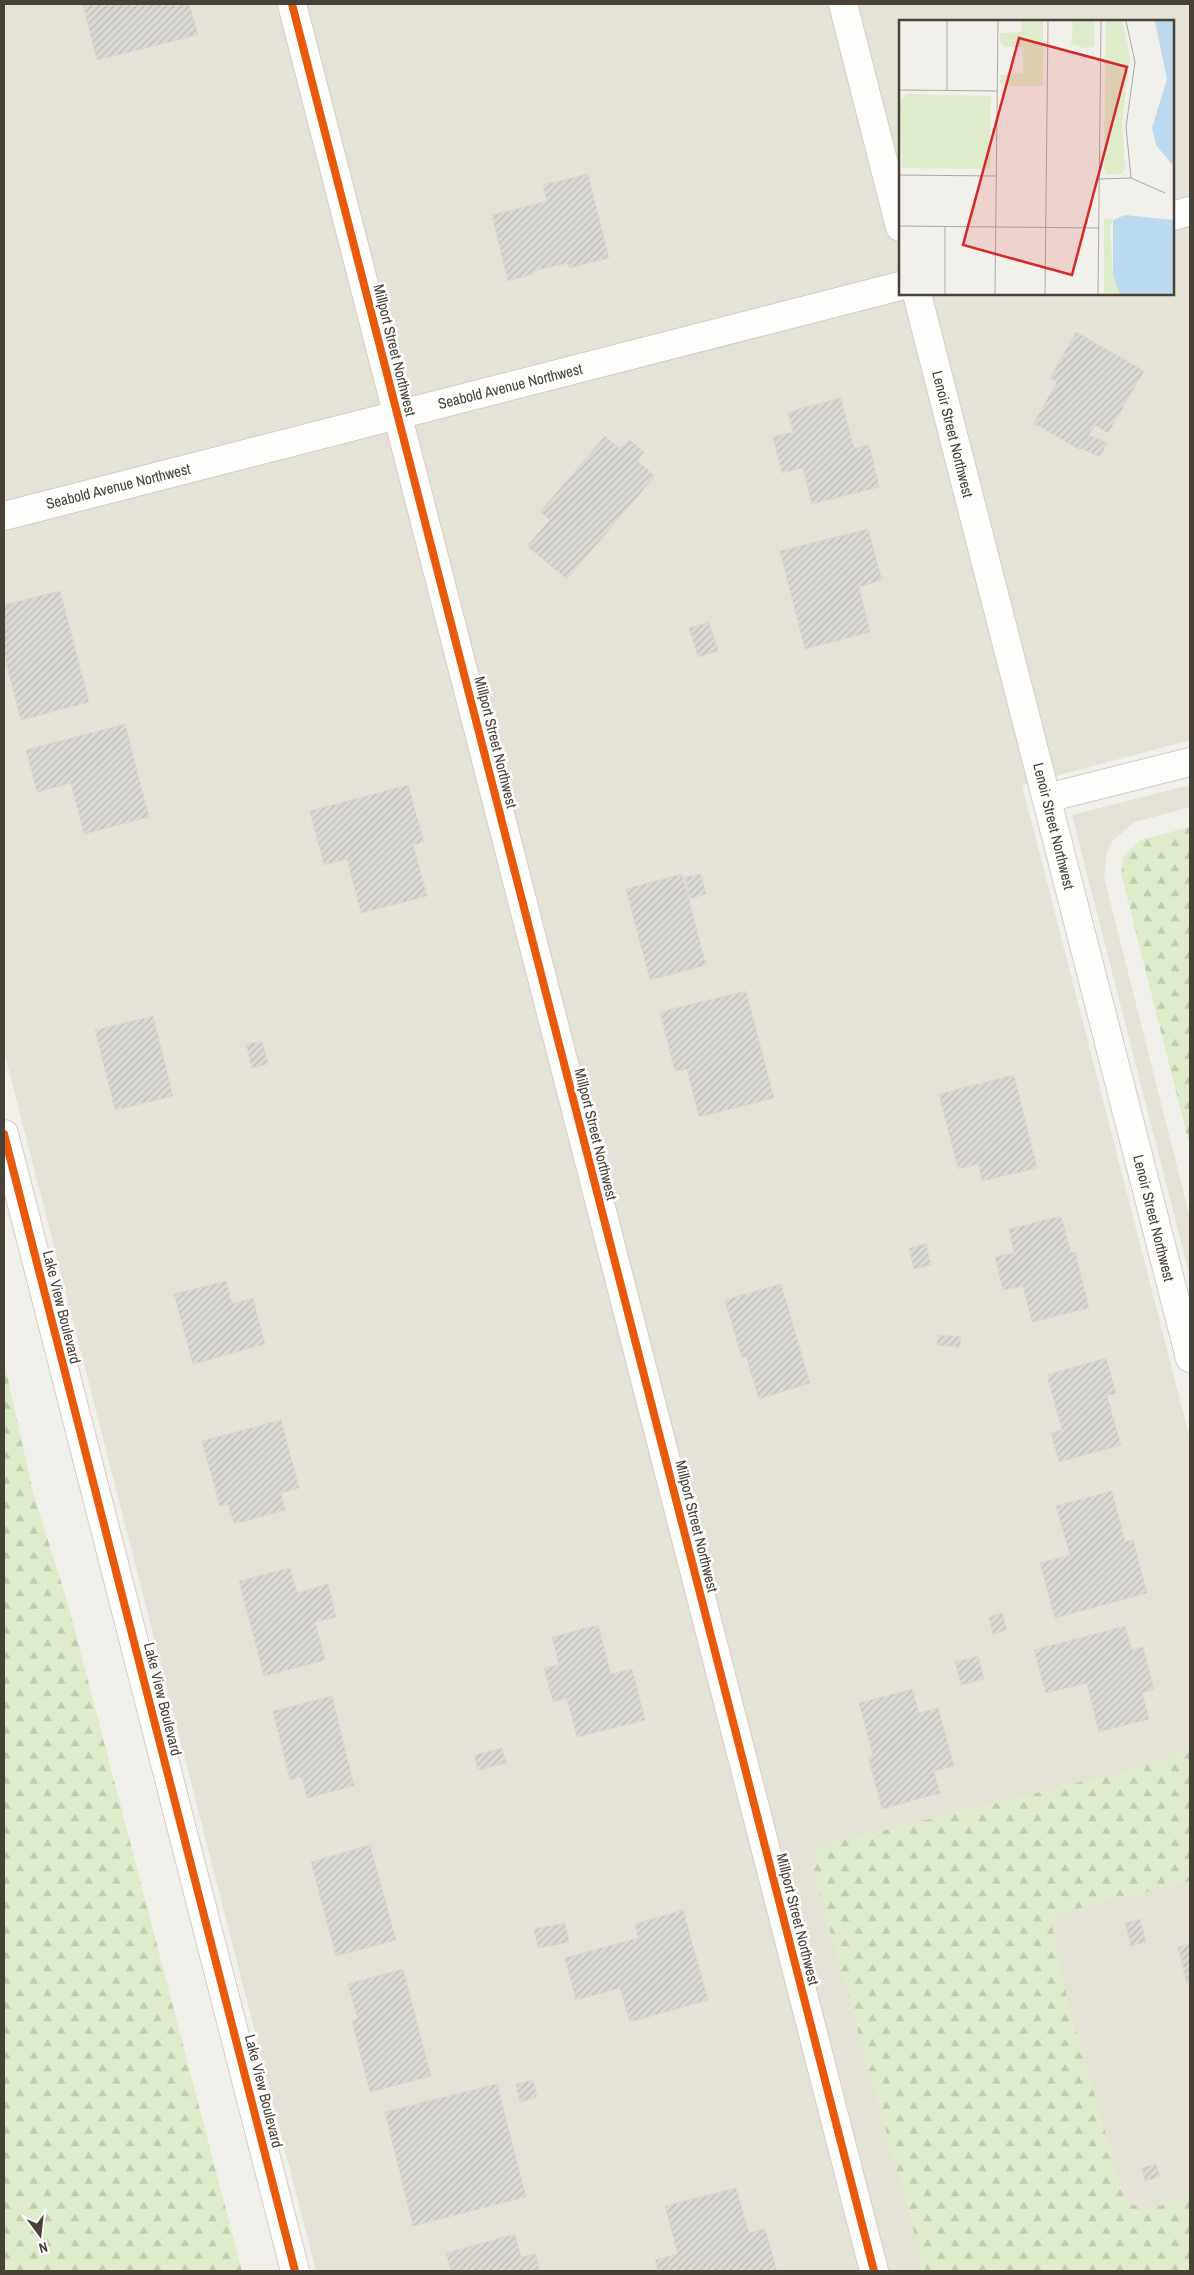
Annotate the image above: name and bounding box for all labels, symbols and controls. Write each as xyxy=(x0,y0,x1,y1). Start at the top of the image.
inset map xyxy=(899,20,1174,295)
street label: Millport Street Northwest xyxy=(368,282,422,419)
street label: Seabold Avenue Northwest xyxy=(436,358,585,414)
street label: Lenoir Street Northwest xyxy=(927,368,979,500)
street label: Seabold Avenue Northwest xyxy=(44,458,193,514)
street label: Millport Street Northwest xyxy=(469,674,523,811)
street label: Lenoir Street Northwest xyxy=(1028,760,1080,892)
street label: Millport Street Northwest xyxy=(569,1066,623,1203)
street label: Lenoir Street Northwest xyxy=(1128,1152,1180,1284)
street label: Lake View Boulevard xyxy=(38,1248,86,1366)
street label: Millport Street Northwest xyxy=(670,1458,724,1595)
street label: Lake View Boulevard xyxy=(139,1640,187,1758)
street label: Millport Street Northwest xyxy=(771,1851,825,1988)
street label: Lake View Boulevard xyxy=(240,2032,288,2150)
north arrow xyxy=(15,2210,65,2260)
text: N xyxy=(37,2238,50,2257)

